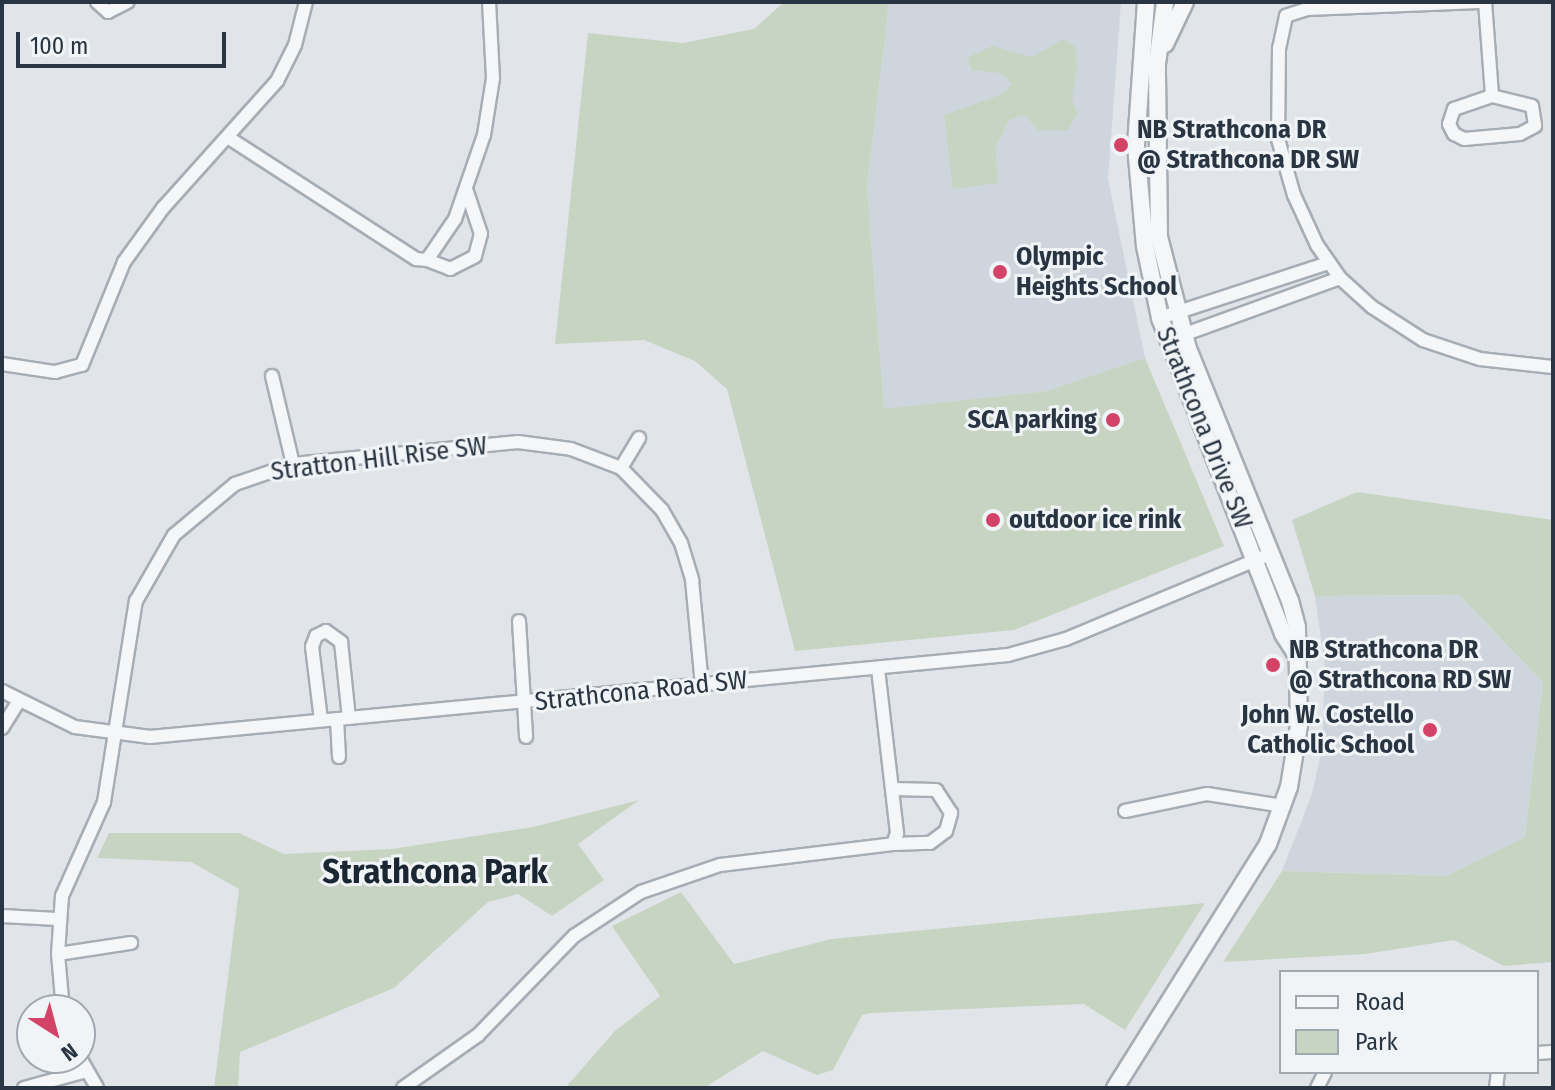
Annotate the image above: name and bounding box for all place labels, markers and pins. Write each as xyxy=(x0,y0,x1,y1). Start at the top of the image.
place label: NB Strathcona DR @ Strathcona DR SW xyxy=(1137,114,1359,176)
marker: NB Strathcona DR @ Strathcona DR SW xyxy=(1112,136,1130,154)
place label: Olympic Heights School xyxy=(1016,241,1177,302)
marker: Olympic Heights School xyxy=(991,263,1009,281)
place label: SCA parking xyxy=(967,404,1097,436)
marker: SCA parking xyxy=(1104,411,1122,429)
place label: outdoor ice rink xyxy=(1009,504,1181,536)
marker: outdoor ice rink xyxy=(984,511,1002,529)
place label: NB Strathcona DR @ Strathcona RD SW xyxy=(1289,634,1511,696)
marker: NB Strathcona DR @ Strathcona RD SW xyxy=(1264,656,1282,674)
place label: John W. Costello Catholic School xyxy=(1241,699,1414,760)
marker: John W. Costello Catholic School xyxy=(1421,721,1439,739)

